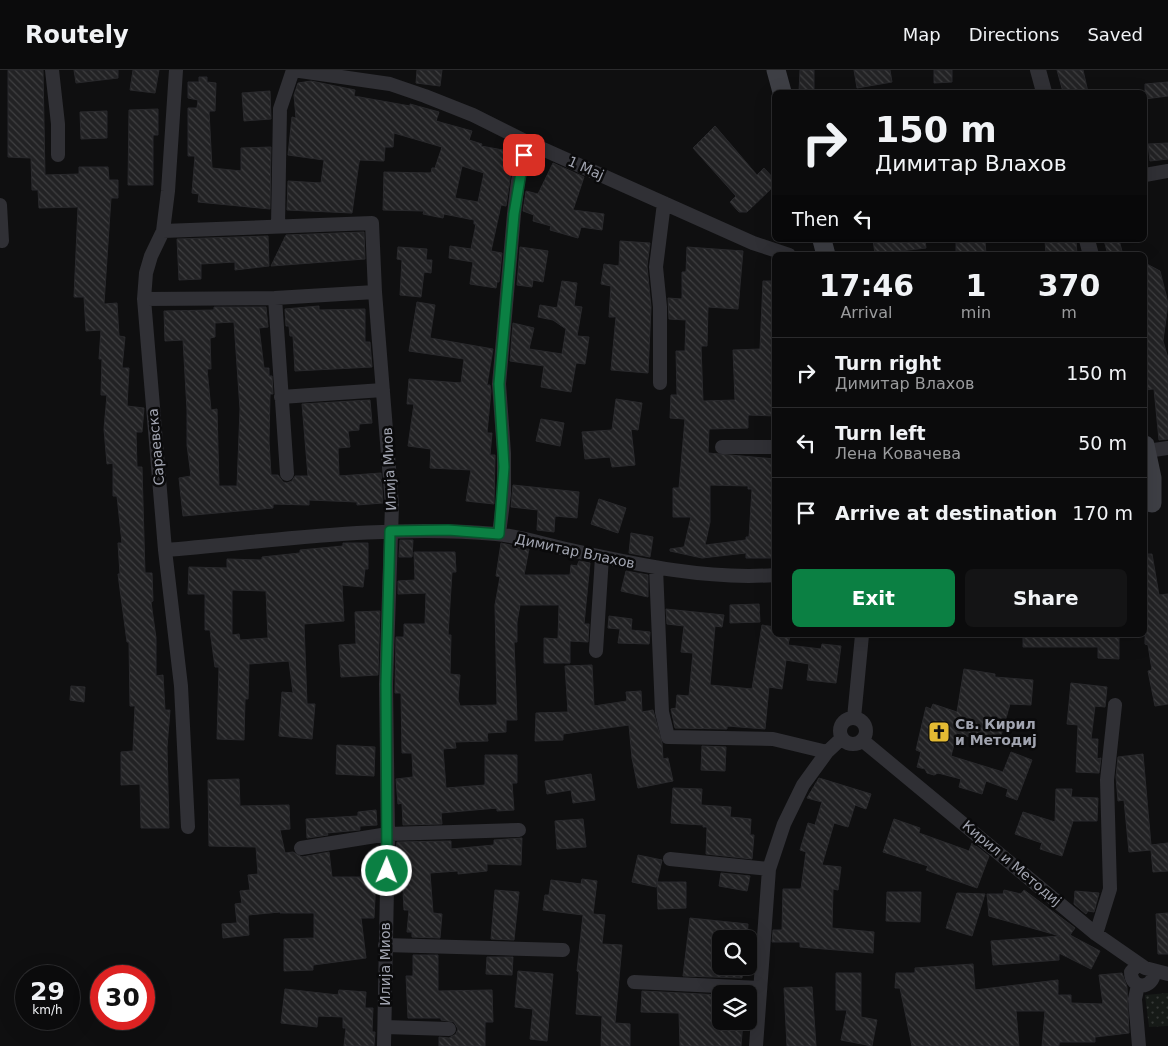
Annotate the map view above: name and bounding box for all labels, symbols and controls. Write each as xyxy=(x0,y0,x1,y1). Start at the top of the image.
text: Routely xyxy=(25,21,129,49)
text: Map xyxy=(903,24,941,45)
text: Directions xyxy=(969,24,1059,45)
text: Saved xyxy=(1087,24,1143,45)
icon: right xyxy=(792,110,857,175)
text: 150 m xyxy=(875,110,997,150)
pin xyxy=(503,134,545,176)
icon: arrive xyxy=(510,141,538,169)
text: Димитар Влахов xyxy=(875,151,1067,176)
street label: 1 Мај xyxy=(565,153,607,183)
icon: left xyxy=(849,205,877,233)
text: Then xyxy=(792,208,839,230)
text: 17:46 xyxy=(819,268,914,303)
text: 1 xyxy=(965,268,986,303)
text: 370 xyxy=(1038,268,1100,303)
text: Arrival xyxy=(840,303,892,322)
text: min xyxy=(961,303,991,322)
text: m xyxy=(1061,303,1077,322)
text: Turn right xyxy=(835,352,941,374)
icon: right xyxy=(792,359,820,387)
text: 150 m xyxy=(1066,362,1127,384)
text: Димитар Влахов xyxy=(835,374,974,393)
street label: Сараевска xyxy=(145,408,167,486)
text: Turn left xyxy=(835,422,926,444)
street label: Илија Миов xyxy=(379,427,399,511)
icon: left xyxy=(792,429,820,457)
text: 50 m xyxy=(1078,432,1127,454)
text: Лена Ковачева xyxy=(835,444,961,463)
icon: arrive xyxy=(792,499,820,527)
text: Arrive at destination xyxy=(835,502,1057,524)
text: 170 m xyxy=(1072,502,1133,524)
street label: Димитар Влахов xyxy=(514,530,636,572)
button: Exit xyxy=(792,569,955,627)
button: Share xyxy=(965,569,1127,627)
place label: Св. Кирил и Методиј xyxy=(955,716,1037,748)
church icon: Св. Кирил и Методиј xyxy=(927,720,951,744)
street label: Кирил и Методиј xyxy=(959,817,1065,909)
position arrow xyxy=(360,844,412,896)
street label: Илија Миов xyxy=(377,922,393,1006)
map controls xyxy=(712,930,757,1030)
button: search xyxy=(712,930,757,975)
speed limit sign: 30 xyxy=(90,965,155,1030)
text: 29 xyxy=(30,977,65,1006)
button: layers xyxy=(712,985,757,1030)
text: km/h xyxy=(32,1003,63,1017)

